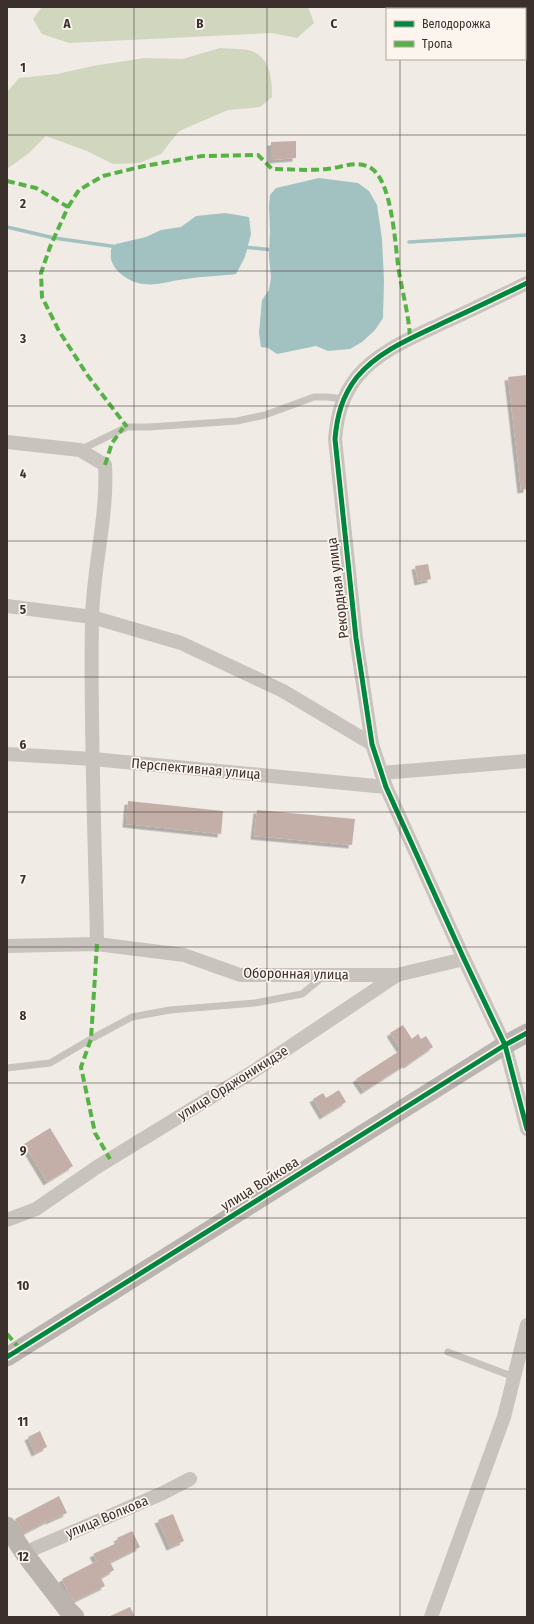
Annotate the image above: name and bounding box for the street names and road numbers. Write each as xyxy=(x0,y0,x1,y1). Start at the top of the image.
street label: Рекордная улица xyxy=(323,536,353,639)
street label: Перспективная улица xyxy=(131,755,261,783)
street label: Оборонная улица xyxy=(243,965,349,983)
street label: улица Орджоникидзе xyxy=(175,1042,291,1124)
street label: улица Войкова xyxy=(218,1153,302,1215)
street label: улица Волкова xyxy=(63,1492,151,1542)

